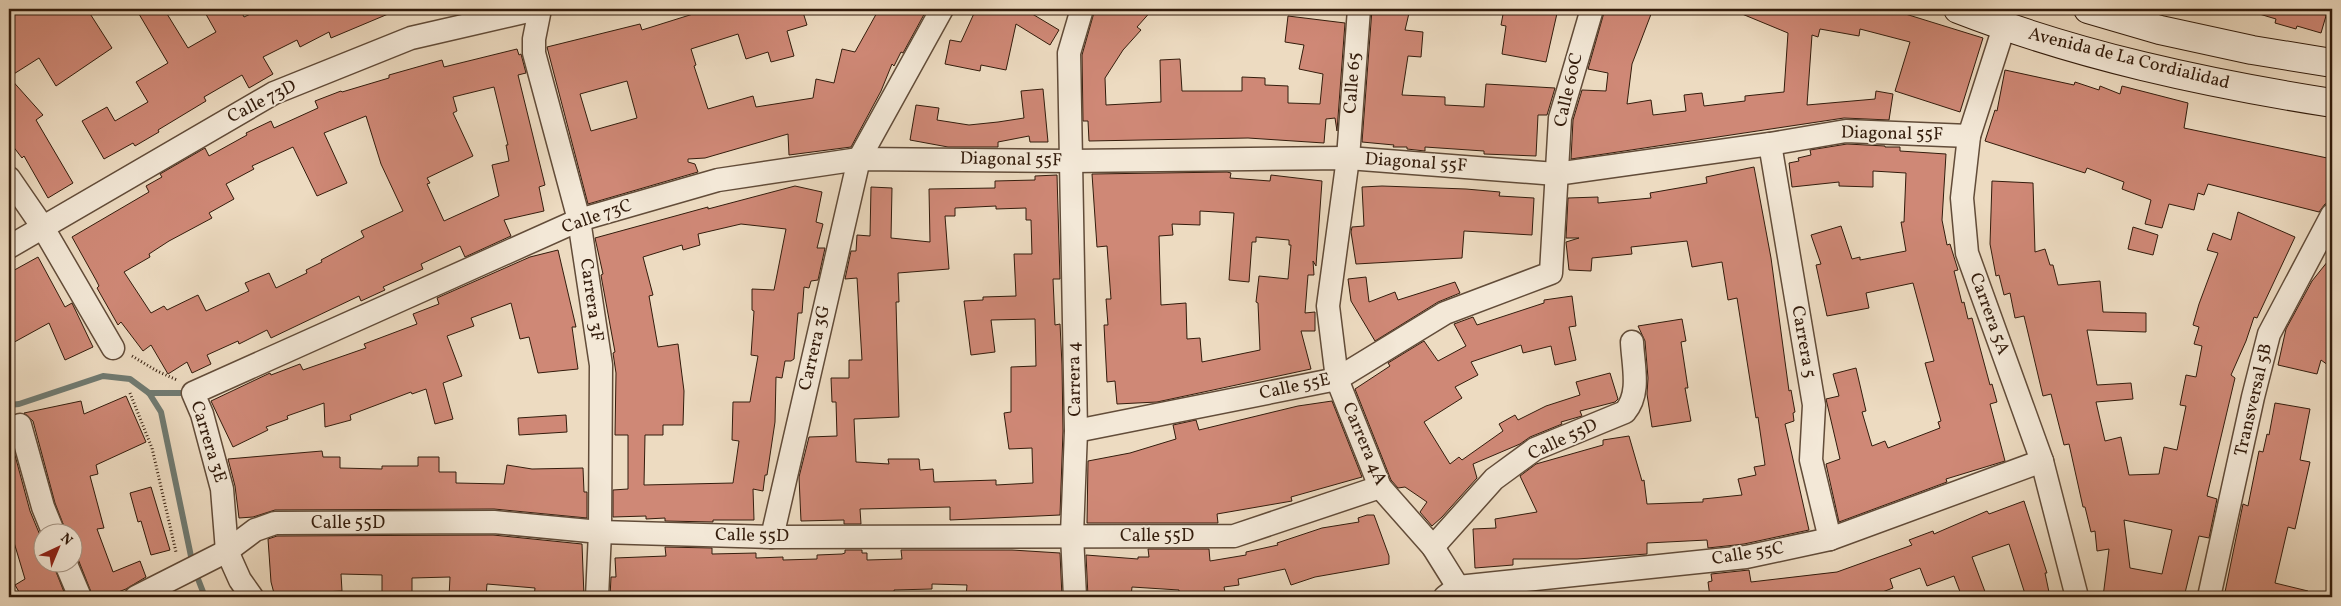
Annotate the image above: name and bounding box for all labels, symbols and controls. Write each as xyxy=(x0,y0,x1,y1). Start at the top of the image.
street label: Avenida de La Cordialidad xyxy=(2026,22,2232,96)
street label: Calle 60C xyxy=(1548,51,1590,129)
street label: Calle 65 xyxy=(1338,52,1368,114)
street label: Calle 73D xyxy=(223,74,301,130)
street label: Diagonal 55F xyxy=(1841,121,1943,147)
street label: Diagonal 55F xyxy=(960,147,1062,173)
street label: Diagonal 55F xyxy=(1364,147,1468,179)
street label: Calle 73C xyxy=(559,193,635,241)
street label: Carrera 3F xyxy=(573,257,609,343)
street label: Carrera 5A xyxy=(1963,269,2016,359)
street label: Carrera 3G xyxy=(793,303,837,393)
street label: Carrera 5 xyxy=(1784,304,1822,380)
street label: Carrera 4 xyxy=(1062,341,1088,417)
street label: Transversal 5B xyxy=(2229,341,2279,459)
street label: Calle 55E xyxy=(1257,367,1333,407)
street label: Carrera 3E xyxy=(184,398,232,486)
street label: Carrera 4A xyxy=(1335,399,1393,490)
street label: Calle 55D xyxy=(1524,413,1602,467)
street label: Calle 55D xyxy=(311,511,385,536)
street label: Calle 55D xyxy=(715,523,789,549)
north arrow xyxy=(32,524,82,574)
street label: Calle 55D xyxy=(1120,524,1194,549)
text: N xyxy=(56,529,76,550)
street label: Calle 55C xyxy=(1710,536,1786,572)

